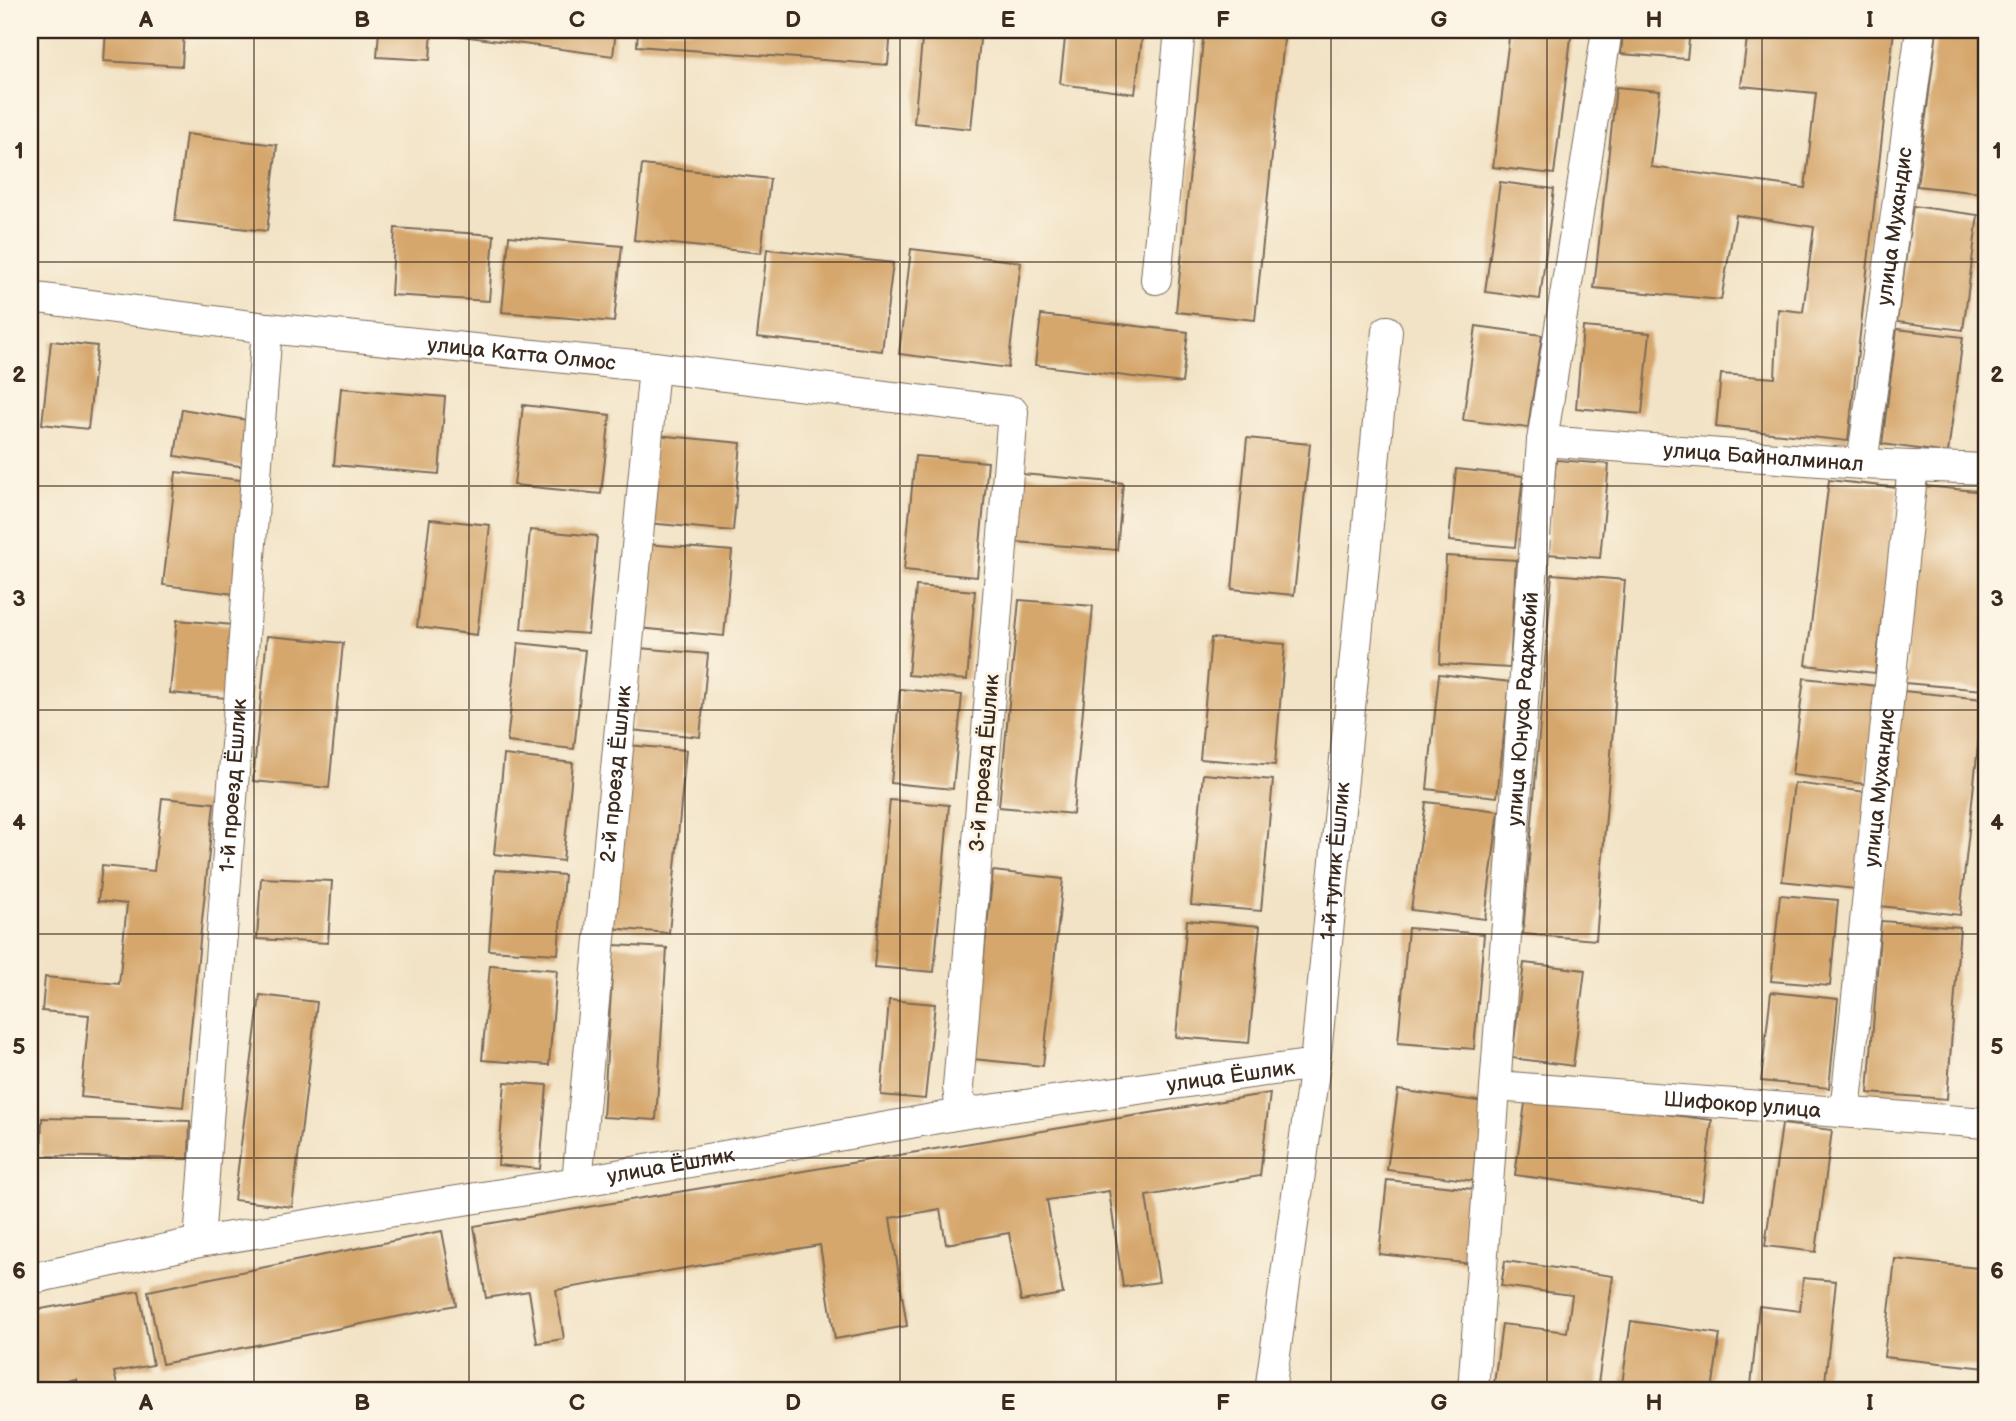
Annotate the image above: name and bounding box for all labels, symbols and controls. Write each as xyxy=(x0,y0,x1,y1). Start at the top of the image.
text: A xyxy=(138,6,154,34)
text: B xyxy=(354,6,370,34)
text: C xyxy=(569,6,585,34)
text: D xyxy=(785,6,801,34)
text: E xyxy=(1001,6,1016,34)
text: F xyxy=(1216,6,1230,34)
text: G xyxy=(1431,6,1448,34)
text: H xyxy=(1645,6,1663,34)
text: I xyxy=(1866,6,1874,34)
text: 1 xyxy=(14,137,24,165)
text: 1 xyxy=(1992,137,2002,165)
street label: улица Мухандис xyxy=(1872,146,1918,307)
street label: улица Катта Олмос xyxy=(426,332,617,376)
text: 2 xyxy=(12,361,26,389)
text: 2 xyxy=(1990,361,2004,389)
street label: улица Байналминал xyxy=(1662,438,1864,477)
text: 3 xyxy=(12,585,26,613)
text: 3 xyxy=(1990,585,2004,613)
street label: улица Юнуса Раджабий xyxy=(1502,591,1544,827)
street label: 3-й проезд Ёшлик xyxy=(964,673,1005,853)
street label: 2-й проезд Ёшлик xyxy=(595,684,637,864)
street label: 1-й проезд Ёшлик xyxy=(215,698,252,873)
street label: улица Мухандис xyxy=(1859,707,1900,868)
street label: 1-й тупик Ёшлик xyxy=(1315,781,1356,941)
text: 4 xyxy=(12,809,26,837)
text: 4 xyxy=(1990,809,2004,837)
text: 5 xyxy=(12,1033,26,1061)
text: 5 xyxy=(1990,1033,2004,1061)
street label: улица Ёшлик xyxy=(1165,1055,1296,1098)
street label: Шифокор улица xyxy=(1663,1087,1823,1124)
street label: улица Ёшлик xyxy=(605,1142,737,1189)
text: 6 xyxy=(12,1257,26,1285)
text: 6 xyxy=(1990,1257,2004,1285)
text: A xyxy=(138,1389,154,1417)
text: B xyxy=(354,1389,370,1417)
text: C xyxy=(569,1389,585,1417)
text: D xyxy=(785,1389,801,1417)
text: E xyxy=(1001,1389,1016,1417)
text: F xyxy=(1216,1389,1230,1417)
text: G xyxy=(1431,1389,1448,1417)
text: H xyxy=(1645,1389,1663,1417)
text: I xyxy=(1866,1389,1874,1417)

